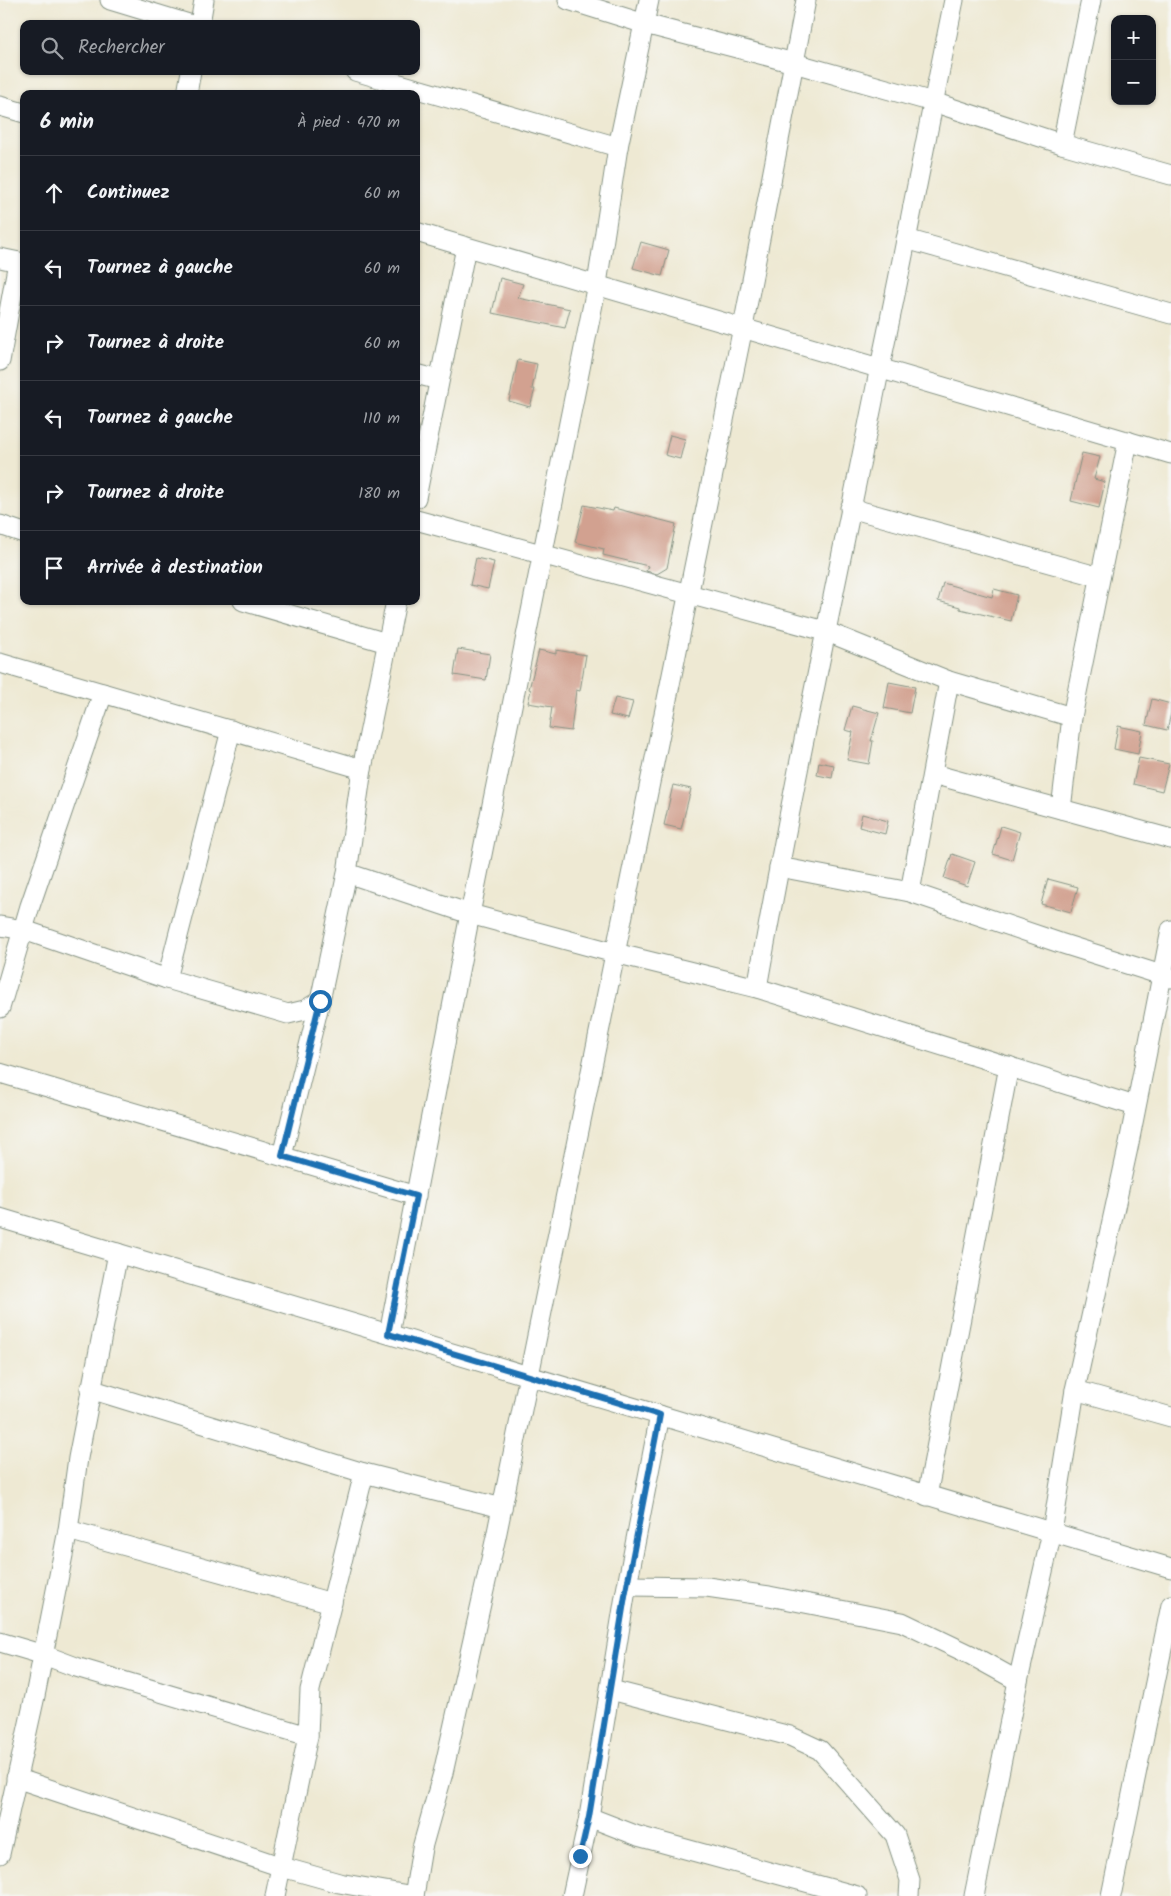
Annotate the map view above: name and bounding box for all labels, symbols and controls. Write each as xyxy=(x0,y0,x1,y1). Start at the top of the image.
map controls xyxy=(1111,15,1156,105)
button: + xyxy=(1111,15,1156,60)
search box xyxy=(20,20,420,75)
text: Rechercher xyxy=(78,33,165,63)
icon: search xyxy=(38,34,66,62)
button: − xyxy=(1111,60,1156,105)
text: 6 min xyxy=(40,106,94,139)
text: À pied · 470 m xyxy=(297,110,400,135)
text: Continuez xyxy=(87,178,170,208)
icon: ahead xyxy=(40,179,68,207)
text: 60 m xyxy=(364,181,400,206)
text: Tournez à gauche xyxy=(87,253,233,283)
icon: left xyxy=(40,254,68,282)
text: 60 m xyxy=(364,256,400,281)
text: Tournez à droite xyxy=(87,328,224,358)
icon: right xyxy=(40,329,68,357)
text: 60 m xyxy=(364,331,400,356)
text: Tournez à gauche xyxy=(87,403,233,433)
icon: left xyxy=(40,404,68,432)
text: 110 m xyxy=(363,406,400,431)
text: Tournez à droite xyxy=(87,478,224,508)
icon: right xyxy=(40,479,68,507)
text: 180 m xyxy=(358,481,400,506)
text: Arrivée à destination xyxy=(87,553,263,583)
icon: arrive xyxy=(40,554,68,582)
route start xyxy=(309,990,332,1013)
route end xyxy=(569,1845,592,1868)

